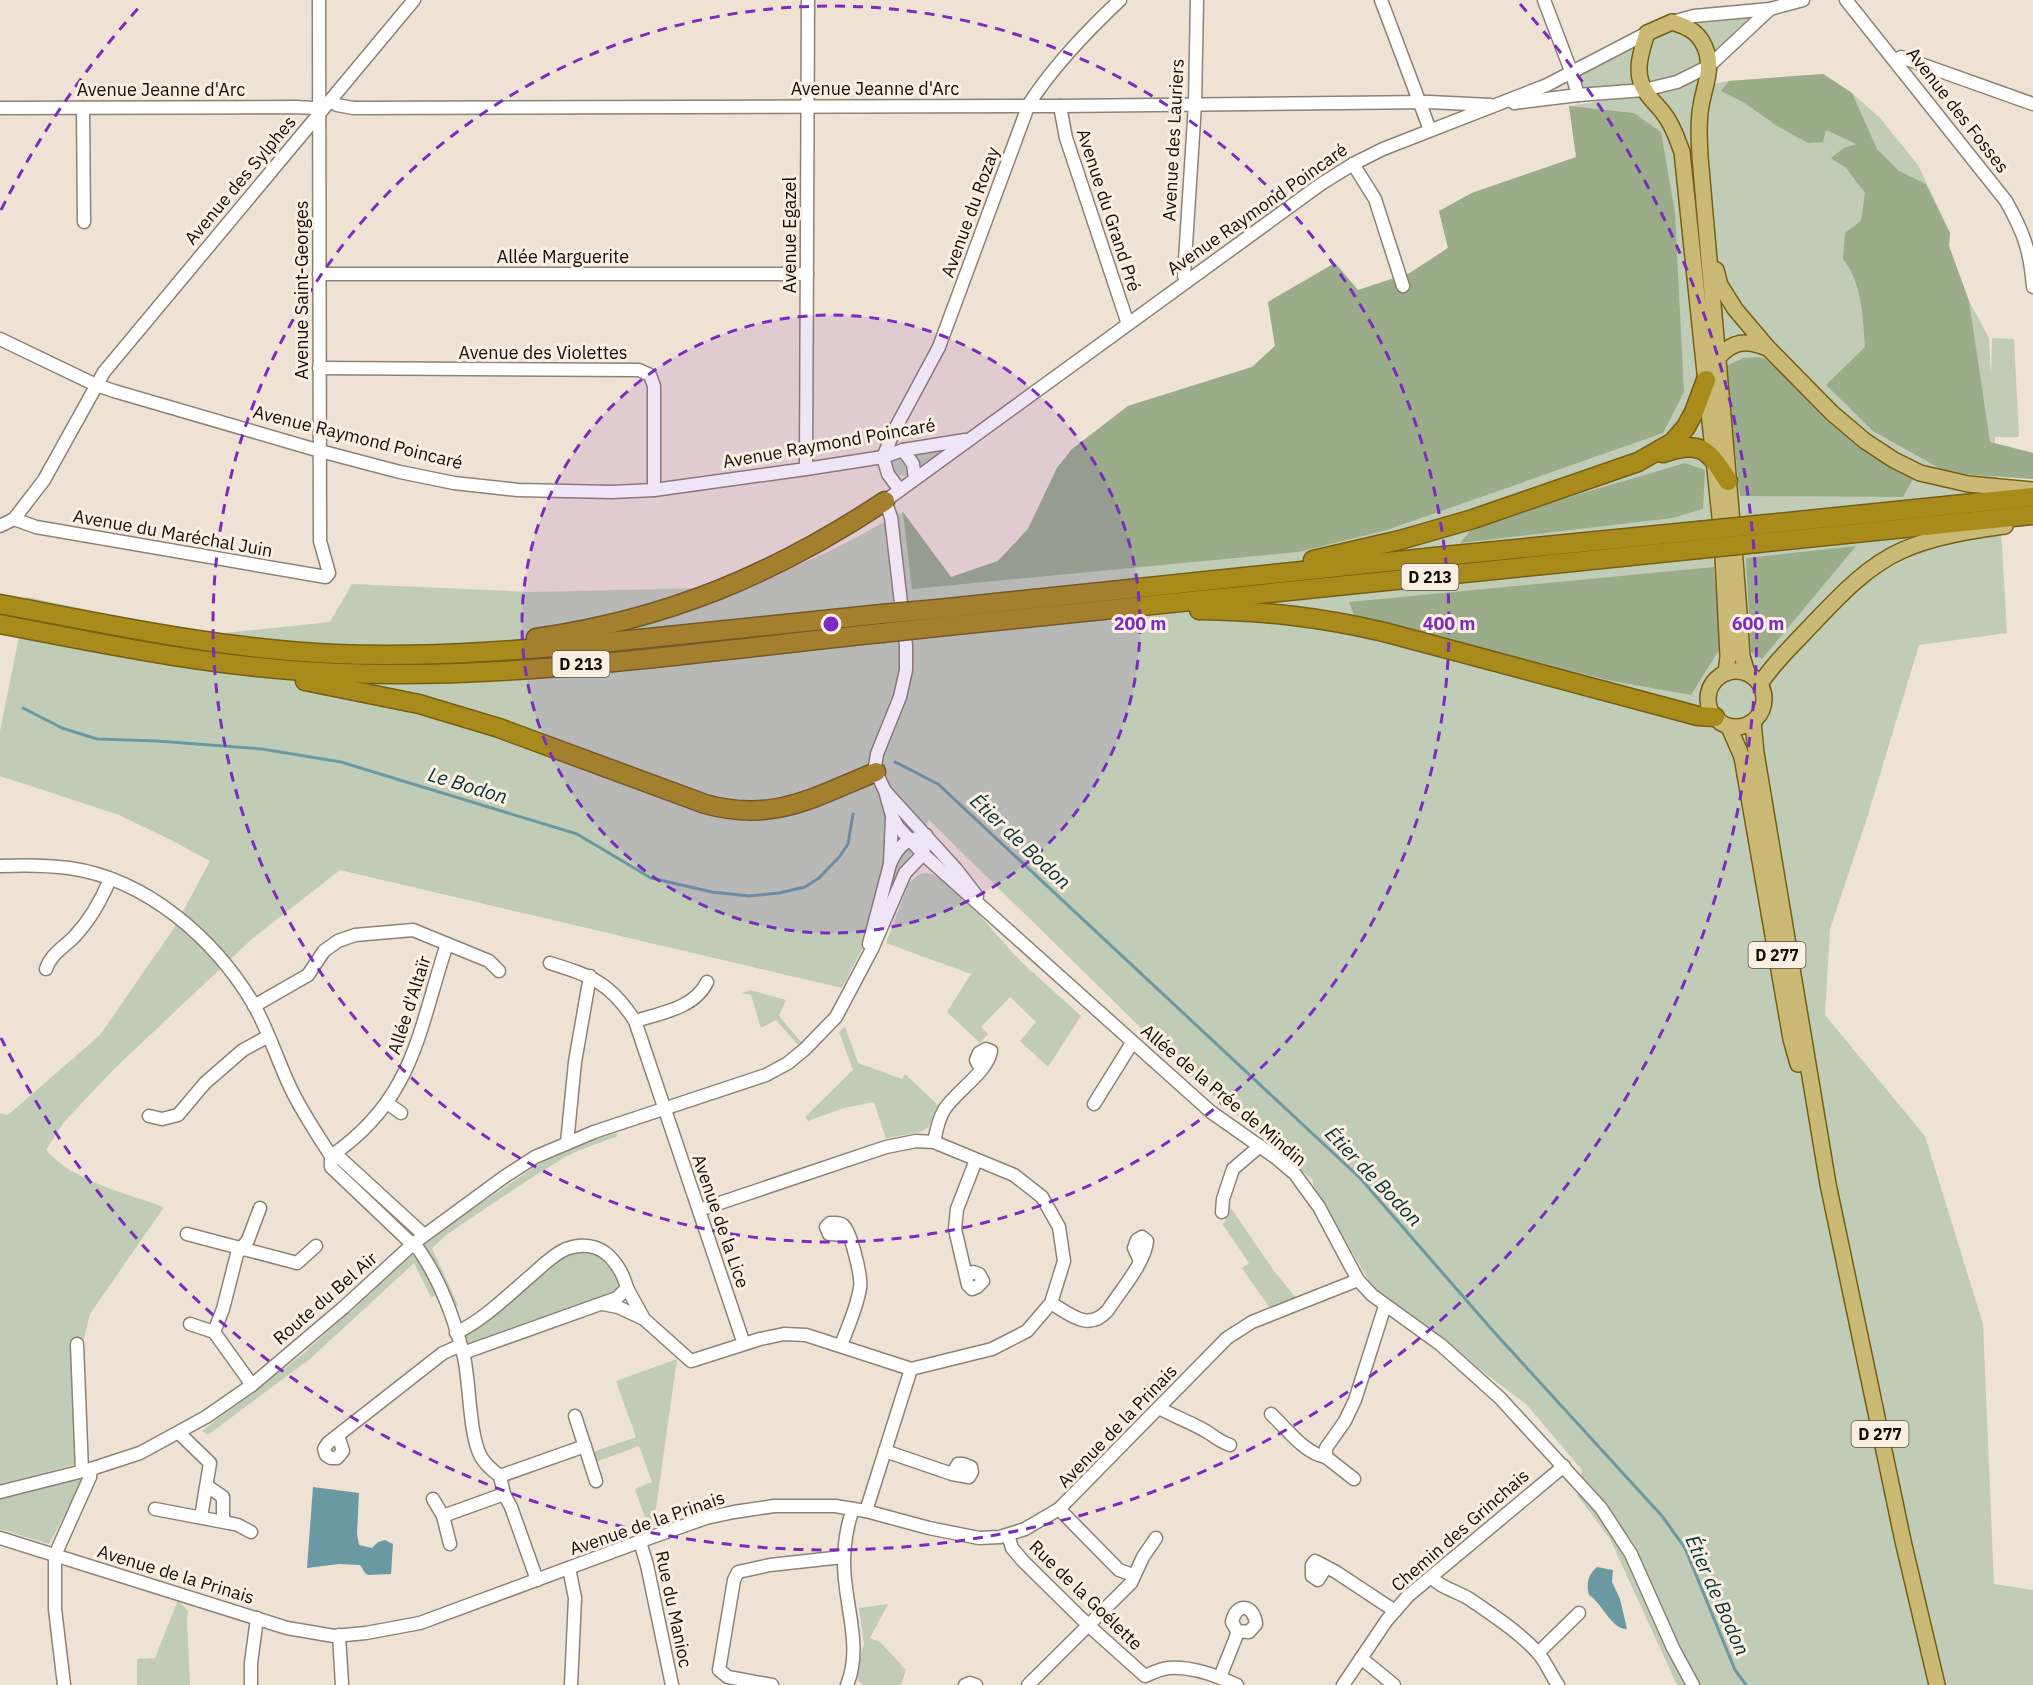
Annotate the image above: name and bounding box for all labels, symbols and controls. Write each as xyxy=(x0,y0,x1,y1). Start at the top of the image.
street label: Avenue des Fosses xyxy=(1902,42,2014,178)
street label: Avenue des Lauriers xyxy=(1157,58,1189,222)
street label: Avenue Jeanne d'Arc xyxy=(791,77,959,100)
street label: Avenue Jeanne d'Arc xyxy=(77,78,245,101)
street label: Avenue des Sylphes xyxy=(179,111,301,249)
street label: Avenue du Grand Pré xyxy=(1072,126,1146,294)
street label: Avenue Raymond Poincaré xyxy=(1162,138,1352,280)
street label: Avenue du Rozay xyxy=(936,144,1004,280)
street label: Avenue Egazel xyxy=(778,177,801,293)
street label: Avenue Saint-Georges xyxy=(290,200,313,380)
street label: Allée Marguerite xyxy=(497,245,629,268)
street label: Avenue des Violettes xyxy=(458,341,628,364)
street label: Avenue Raymond Poincaré xyxy=(251,400,465,474)
street label: Avenue Raymond Poincaré xyxy=(721,413,937,473)
street label: Avenue du Maréchal Juin xyxy=(72,504,274,562)
road number: D 213 xyxy=(1402,564,1458,590)
text: 200 m xyxy=(1114,612,1166,635)
text: 400 m xyxy=(1423,612,1475,635)
text: 600 m xyxy=(1732,612,1784,635)
centre of rings xyxy=(821,614,841,634)
road number: D 213 xyxy=(552,651,610,677)
water label: Le Bodon xyxy=(425,760,511,810)
water label: Étier de Bodon xyxy=(965,787,1077,895)
road number: D 277 xyxy=(1748,942,1806,968)
street label: Allée d'Altaïr xyxy=(382,952,436,1057)
street label: Allée de la Prée de Mindin xyxy=(1137,1019,1311,1171)
water label: Étier de Bodon xyxy=(1319,1120,1429,1232)
street label: Avenue de la Lice xyxy=(687,1151,755,1291)
street label: Route du Bel Air xyxy=(268,1246,382,1349)
street label: Avenue de la Prinais xyxy=(1052,1360,1182,1492)
road number: D 277 xyxy=(1852,1421,1908,1447)
street label: Chemin des Grinchais xyxy=(1386,1464,1534,1596)
street label: Avenue de la Prinais xyxy=(566,1486,728,1560)
water label: Étier de Bodon xyxy=(1679,1530,1757,1660)
street label: Rue de la Goélette xyxy=(1025,1535,1148,1655)
street label: Avenue de la Prinais xyxy=(95,1539,257,1609)
street label: Rue du Manioc xyxy=(650,1548,698,1670)

